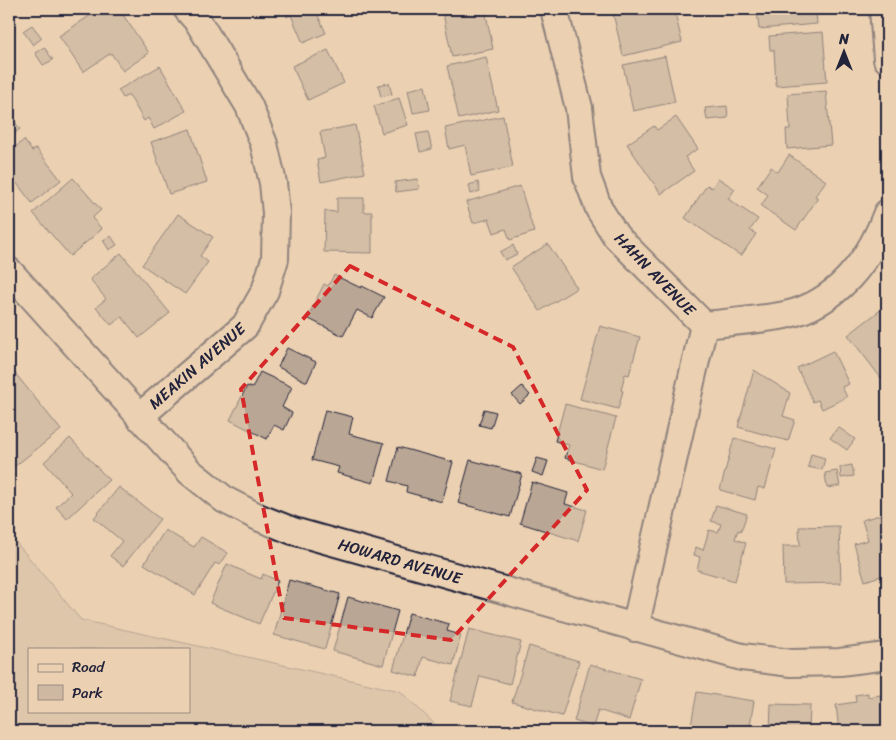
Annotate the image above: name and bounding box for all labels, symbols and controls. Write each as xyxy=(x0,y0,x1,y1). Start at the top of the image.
text: N xyxy=(838,27,849,52)
north arrow xyxy=(818,28,868,78)
street label: HAHN AVENUE xyxy=(607,225,704,324)
street label: MEAKIN AVENUE xyxy=(142,314,253,417)
street label: HOWARD AVENUE xyxy=(335,530,466,593)
legend xyxy=(28,648,190,712)
text: Road xyxy=(72,654,105,680)
text: Park xyxy=(72,680,103,706)

